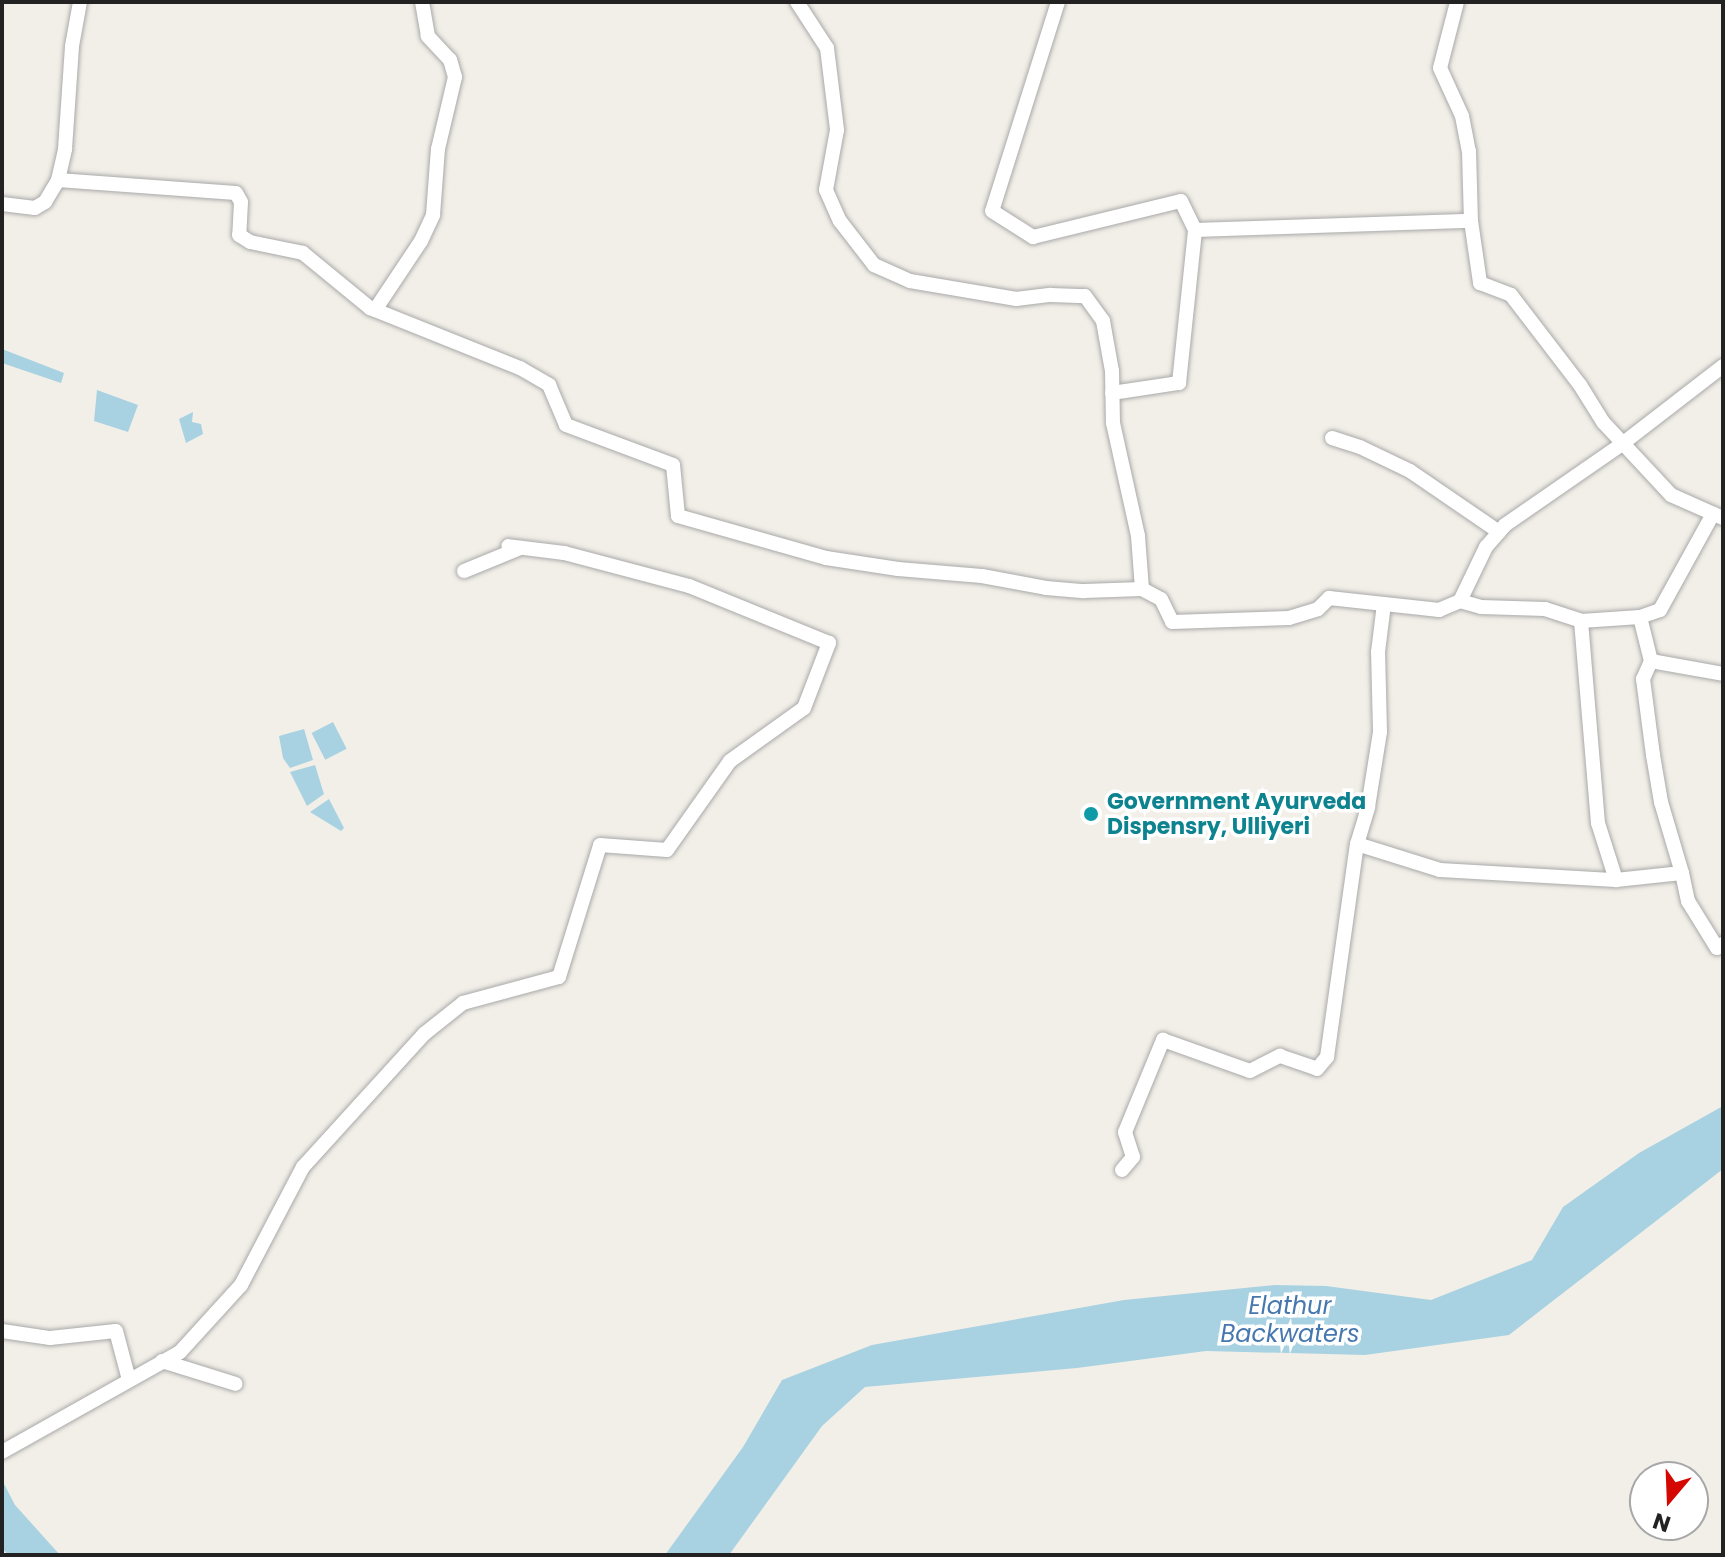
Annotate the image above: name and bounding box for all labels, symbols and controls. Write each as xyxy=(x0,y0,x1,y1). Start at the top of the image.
place label: Government Ayurveda Dispensry, Ulliyeri xyxy=(1107,788,1366,840)
marker: Government Ayurveda Dispensry, Ulliyeri xyxy=(1082,805,1100,823)
water label: Elathur Backwaters xyxy=(1221,1292,1359,1348)
north arrow xyxy=(1629,1461,1709,1541)
text: N xyxy=(1649,1505,1675,1540)

